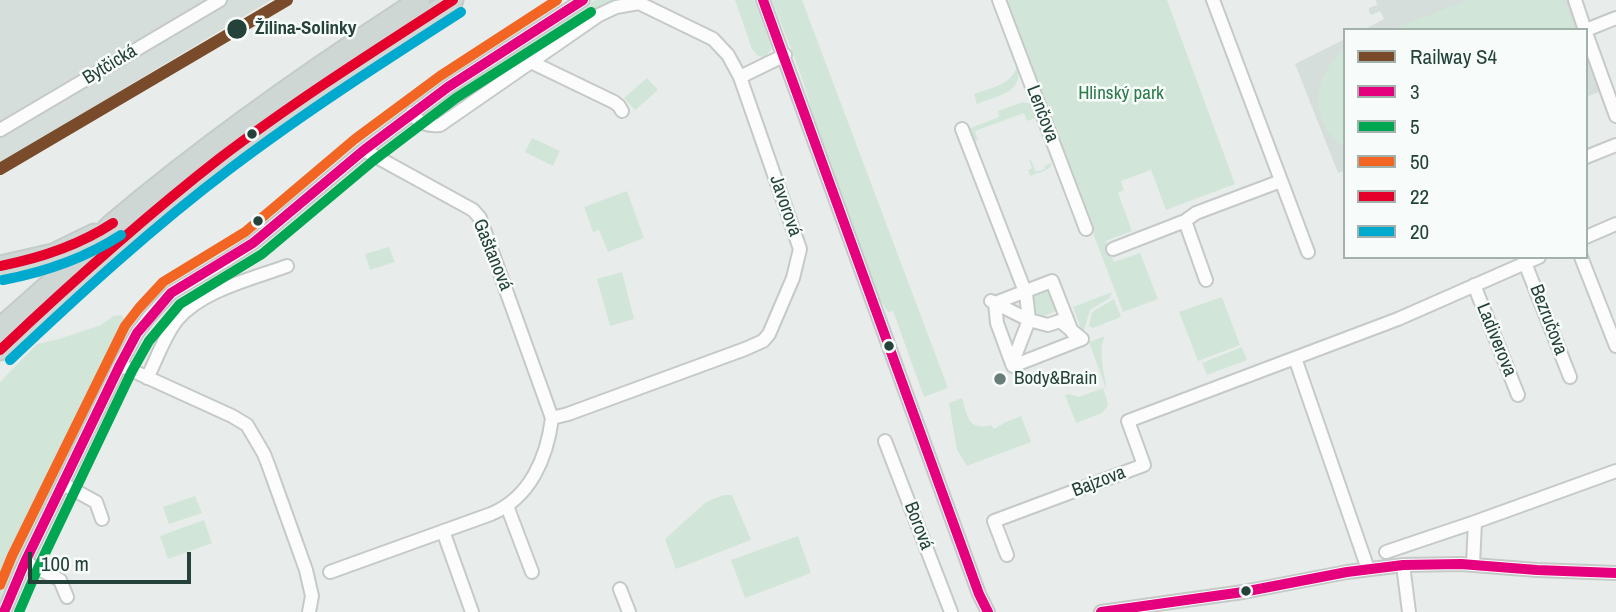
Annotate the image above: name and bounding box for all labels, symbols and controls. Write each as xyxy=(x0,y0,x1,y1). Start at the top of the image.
marker: Žilina-Solinky xyxy=(225,17,249,41)
place label: Žilina-Solinky xyxy=(255,18,356,40)
legend xyxy=(1343,28,1588,259)
street label: Bytčická xyxy=(79,40,141,90)
text: Railway S4 xyxy=(1410,42,1497,71)
text: 3 xyxy=(1410,77,1420,106)
street label: Lenčova xyxy=(1021,82,1063,146)
park label: Hlinský park xyxy=(1078,83,1164,105)
text: 5 xyxy=(1410,112,1420,141)
unlabelled marker xyxy=(245,127,259,141)
text: 50 xyxy=(1410,147,1429,176)
street label: Javorová xyxy=(764,172,806,240)
text: 22 xyxy=(1410,182,1429,211)
unlabelled marker xyxy=(251,214,265,228)
street label: Gaštanová xyxy=(467,216,517,294)
text: 20 xyxy=(1410,217,1429,246)
street label: Bezručova xyxy=(1524,282,1572,358)
street label: Ladiverova xyxy=(1471,300,1521,380)
unlabelled marker xyxy=(882,339,896,353)
place label: Body&Brain xyxy=(1014,368,1097,390)
marker: Body&Brain xyxy=(992,371,1008,387)
street label: Bajzova xyxy=(1069,461,1129,503)
street label: Borová xyxy=(899,499,937,553)
scale bar xyxy=(32,538,194,582)
text: 100 m xyxy=(41,549,89,578)
unlabelled marker xyxy=(1239,584,1253,598)

